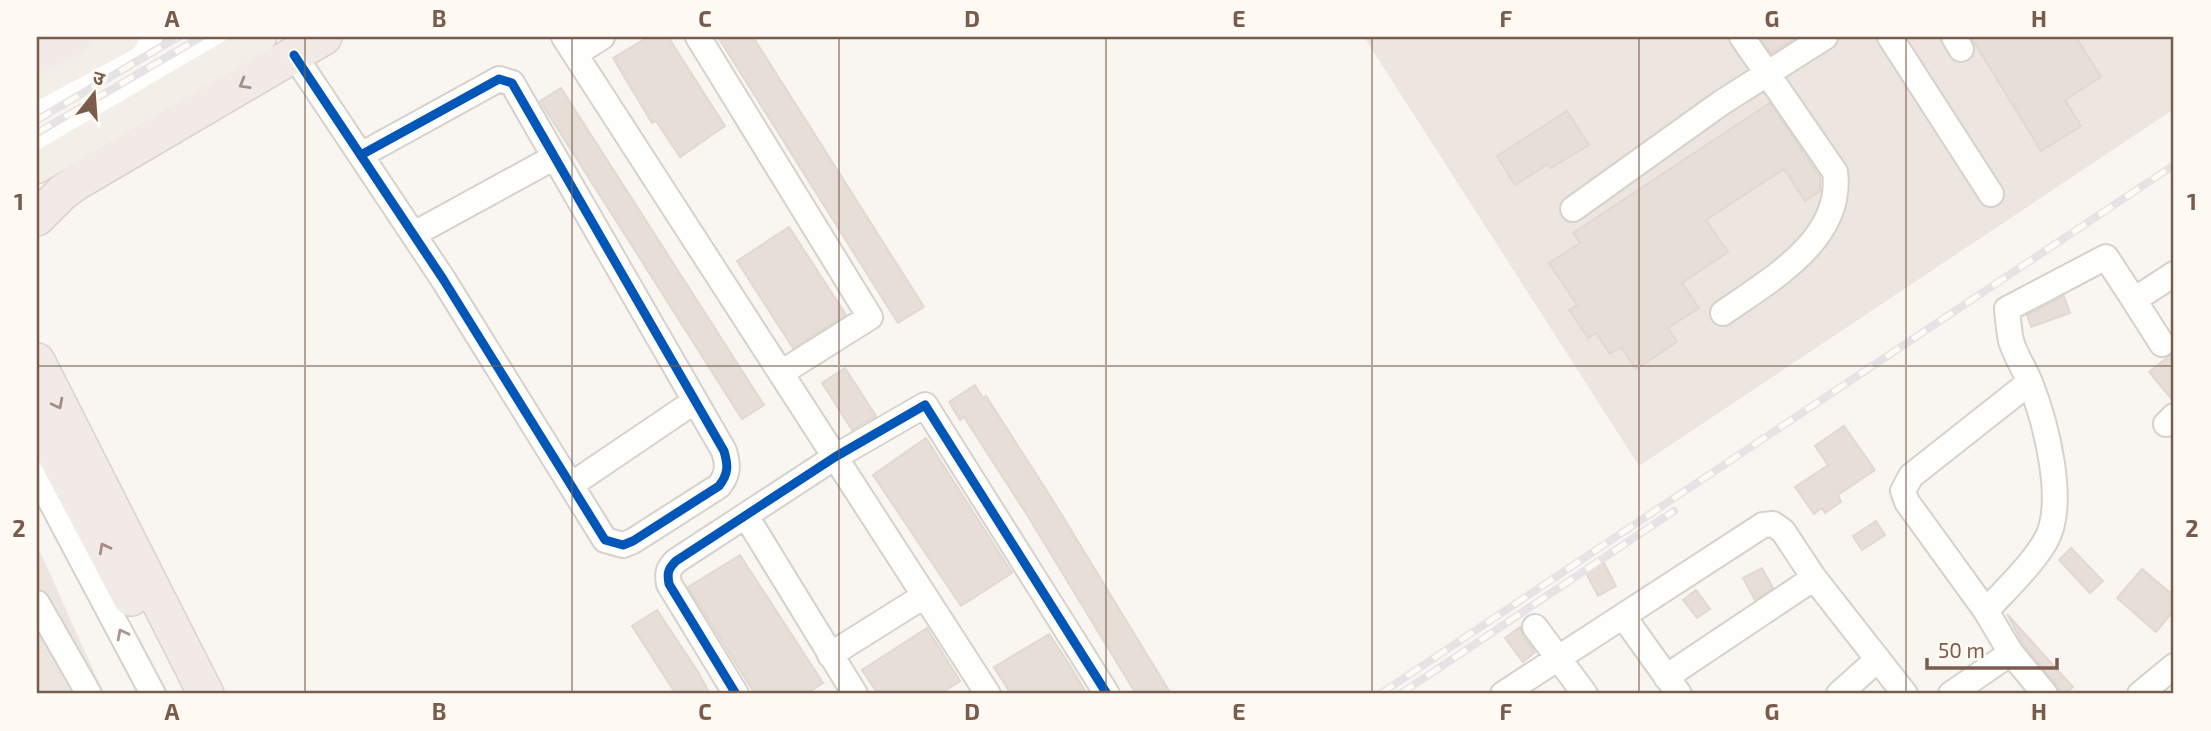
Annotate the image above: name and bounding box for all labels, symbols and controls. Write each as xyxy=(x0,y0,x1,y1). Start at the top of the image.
text: A xyxy=(164,4,180,32)
text: B xyxy=(432,4,446,32)
text: C xyxy=(698,4,712,32)
text: D xyxy=(964,4,980,32)
text: E xyxy=(1232,4,1246,32)
text: F xyxy=(1500,4,1513,32)
text: G xyxy=(1765,4,1779,32)
text: H xyxy=(2031,4,2047,32)
north arrow xyxy=(60,60,130,130)
text: उ xyxy=(90,65,109,90)
one-way arrow xyxy=(239,76,252,89)
text: 1 xyxy=(14,187,24,215)
text: 1 xyxy=(2187,187,2197,215)
one-way arrow xyxy=(50,397,64,409)
text: 2 xyxy=(12,514,26,542)
text: 2 xyxy=(2185,514,2199,542)
one-way arrow xyxy=(99,542,112,555)
scale bar xyxy=(1927,626,2057,670)
one-way arrow xyxy=(116,628,130,641)
text: 50 m xyxy=(1938,637,1985,662)
text: A xyxy=(164,697,180,725)
text: B xyxy=(432,697,446,725)
text: C xyxy=(698,697,712,725)
text: D xyxy=(964,697,980,725)
text: E xyxy=(1232,697,1246,725)
text: F xyxy=(1500,697,1513,725)
text: G xyxy=(1765,697,1779,725)
text: H xyxy=(2031,697,2047,725)

